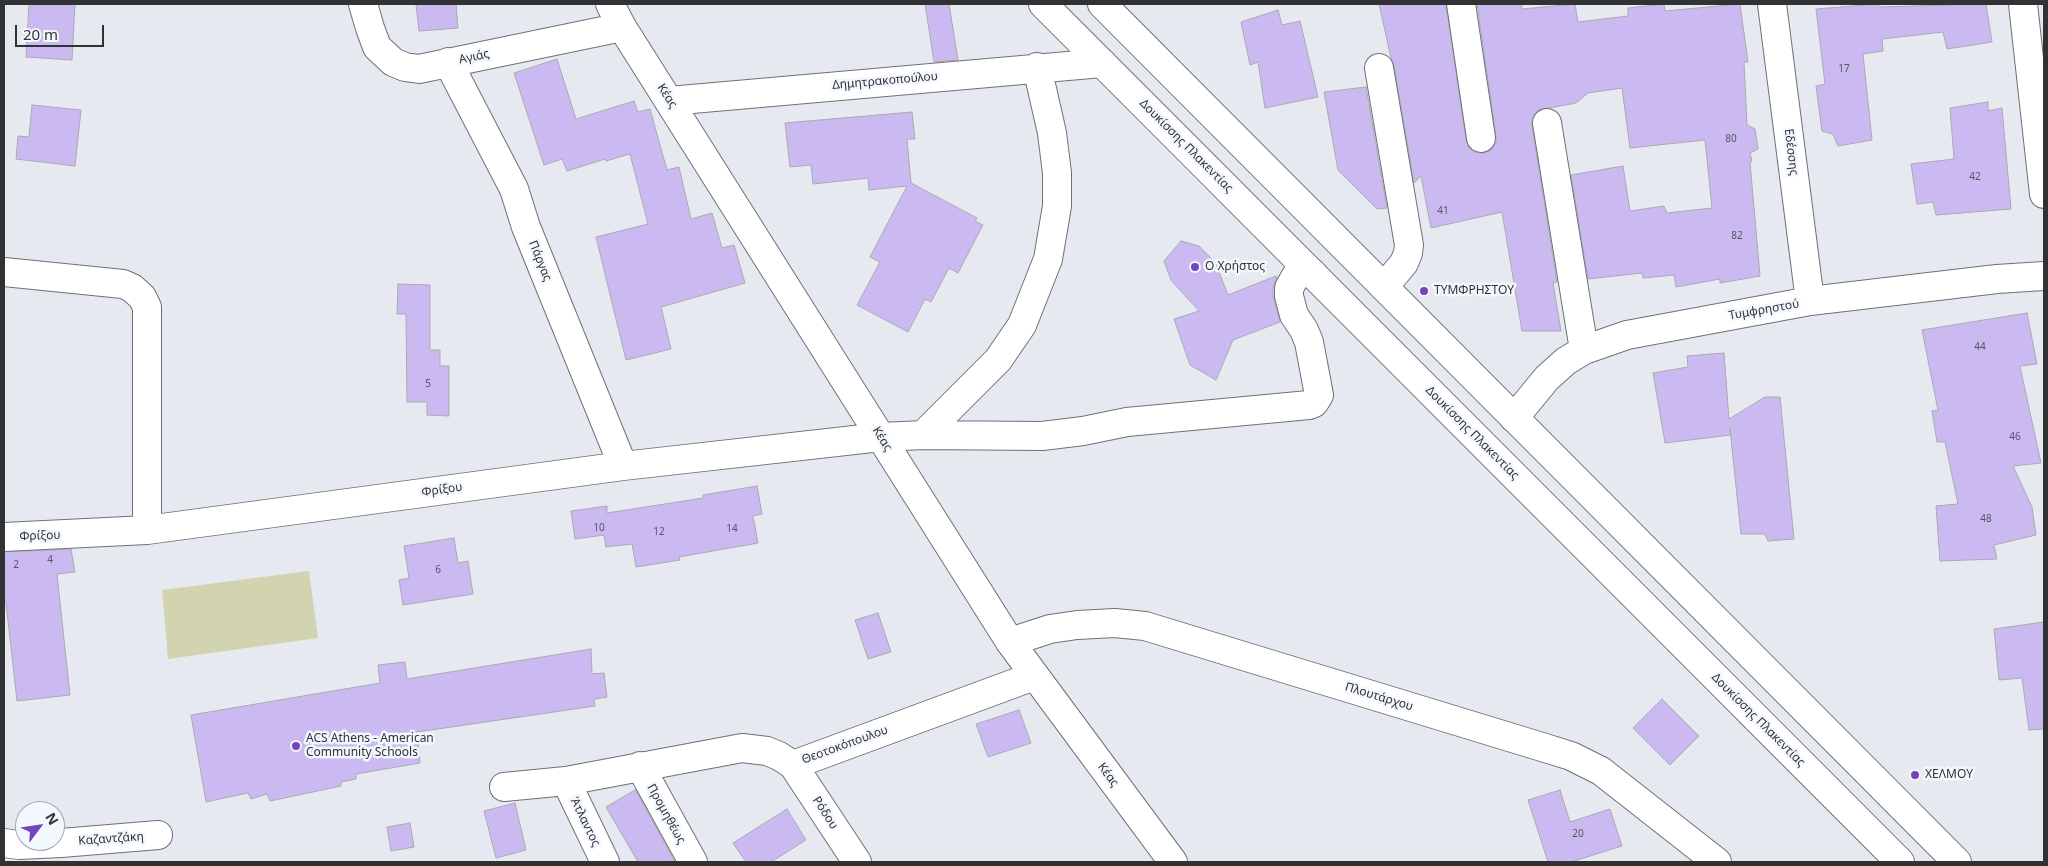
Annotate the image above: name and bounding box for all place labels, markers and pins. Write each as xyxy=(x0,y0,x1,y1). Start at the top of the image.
place label: Ο Χρήστος xyxy=(1205,260,1265,274)
marker: Ο Χρήστος xyxy=(1189,261,1201,273)
place label: ΤΥΜΦΡΗΣΤΟΥ xyxy=(1434,284,1514,298)
marker: ΤΥΜΦΡΗΣΤΟΥ xyxy=(1418,285,1430,297)
place label: ACS Athens - American Community Schools xyxy=(306,732,434,760)
marker: ACS Athens - American Community Schools xyxy=(290,740,302,752)
place label: ΧΕΛΜΟΥ xyxy=(1925,768,1973,782)
marker: ΧΕΛΜΟΥ xyxy=(1909,769,1921,781)

